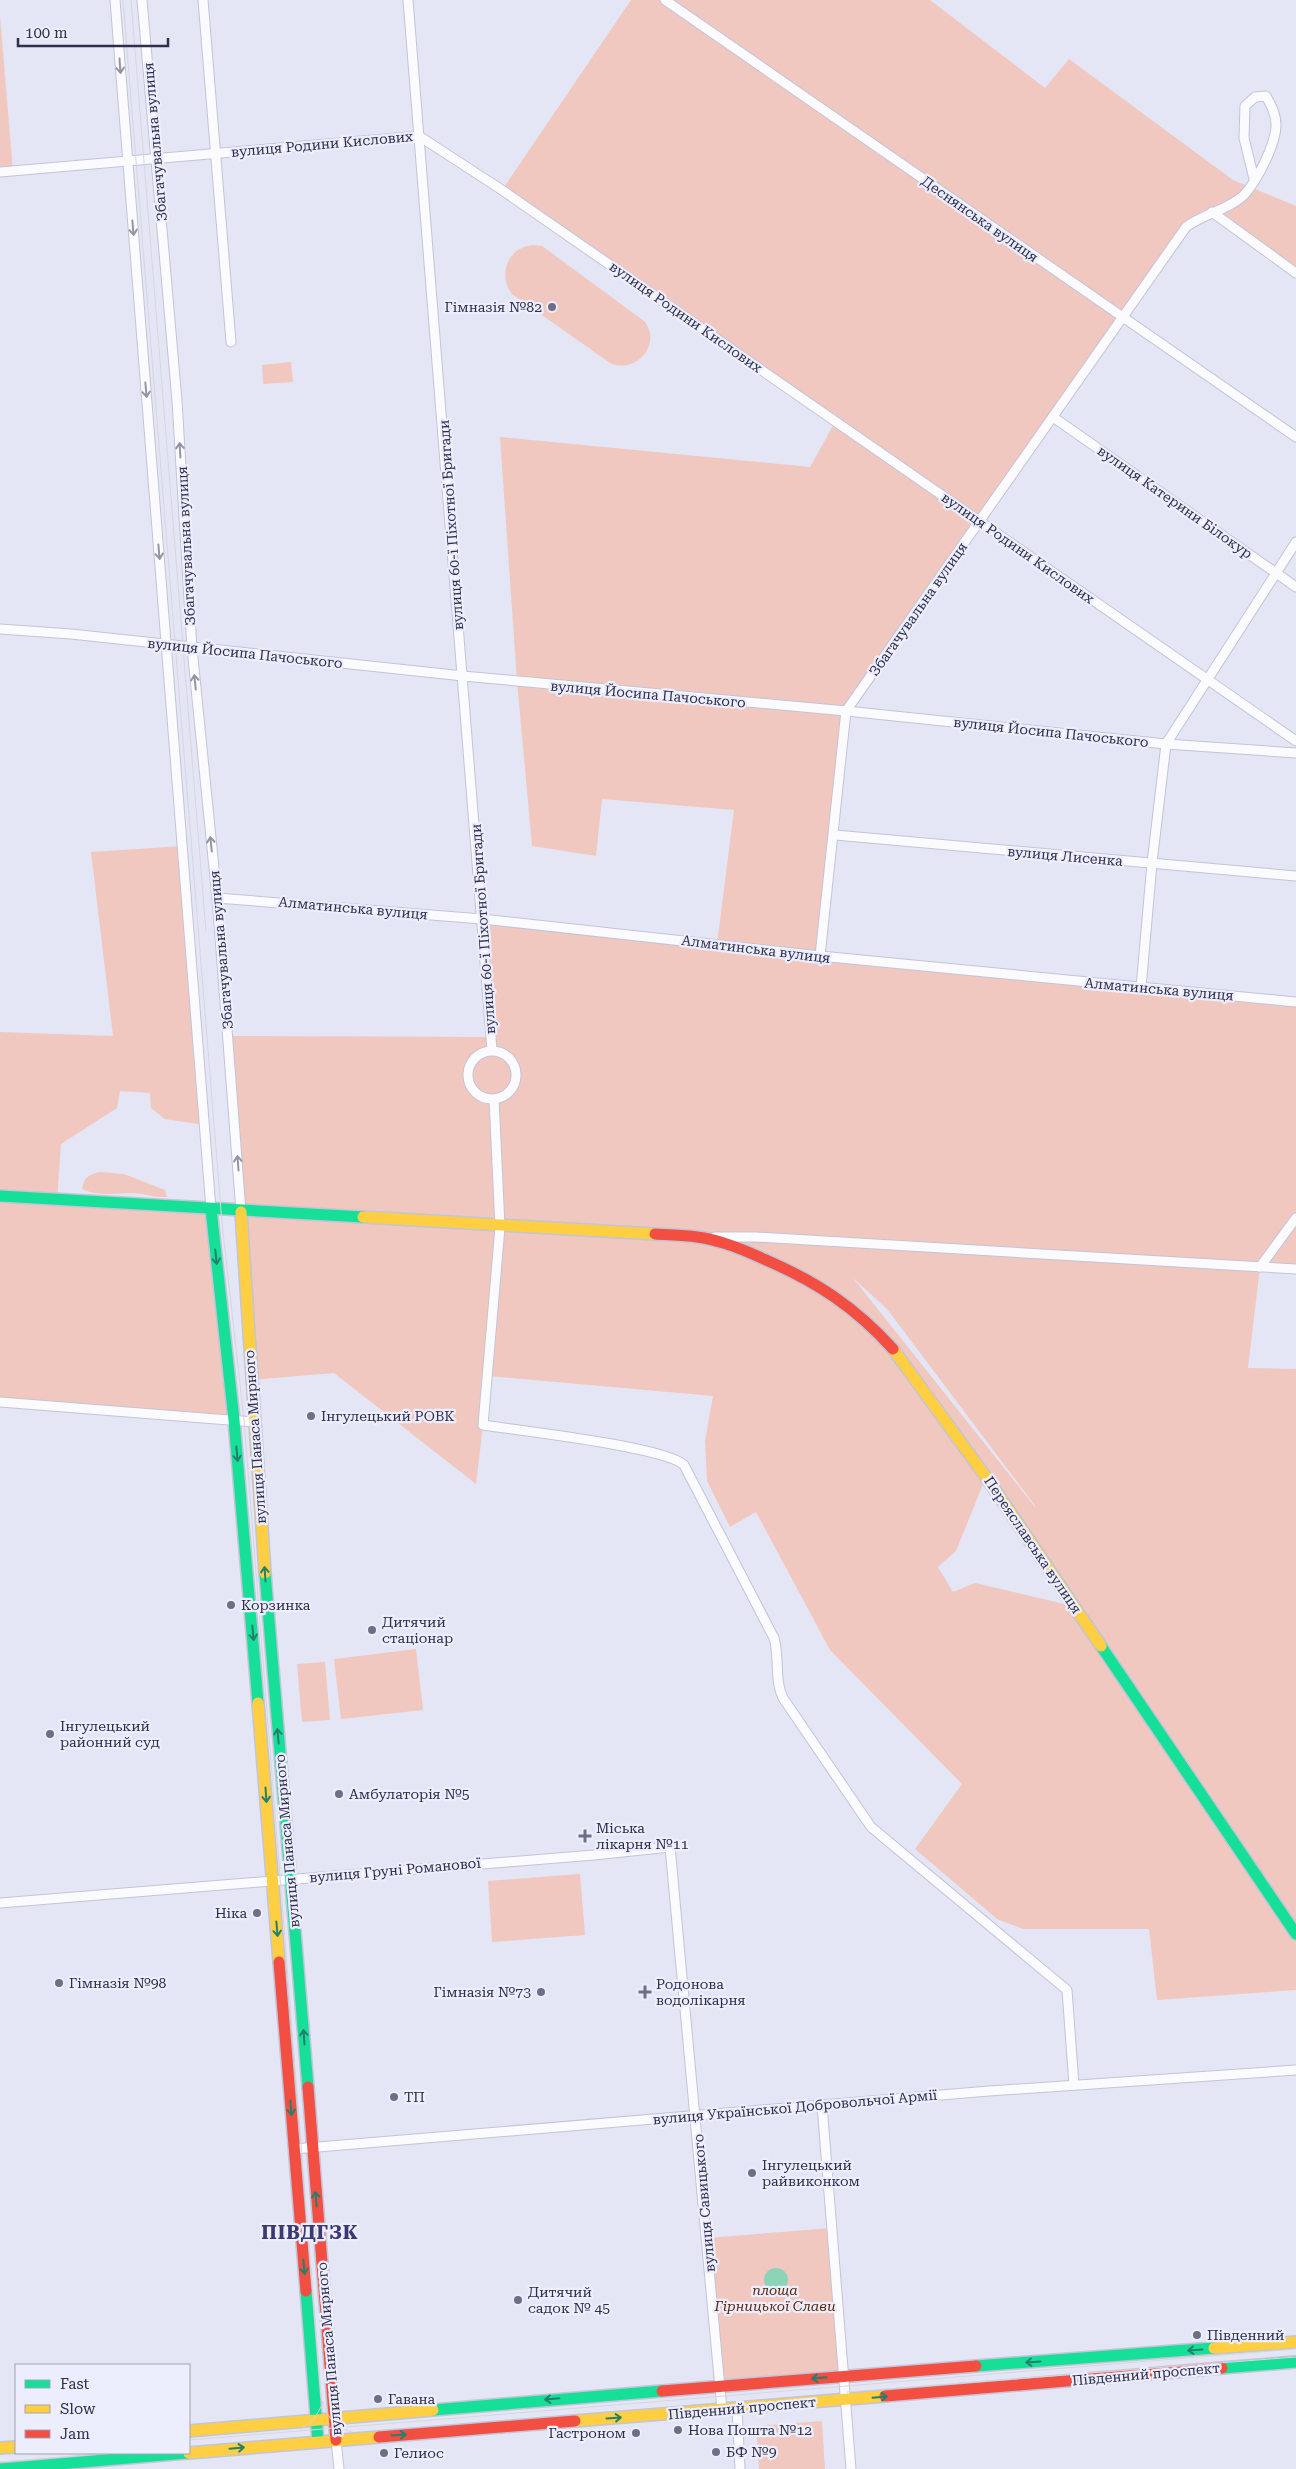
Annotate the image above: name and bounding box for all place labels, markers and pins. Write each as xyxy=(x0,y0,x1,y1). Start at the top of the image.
place label: Гімназія №82 xyxy=(445,299,542,315)
marker: Гімназія №82 xyxy=(546,301,558,313)
place label: Інгулецький РОВК xyxy=(321,1408,455,1424)
marker: Інгулецький РОВК xyxy=(305,1410,317,1422)
place label: Корзинка xyxy=(241,1597,311,1613)
marker: Корзинка xyxy=(225,1599,237,1611)
place label: Дитячий стаціонар xyxy=(382,1614,453,1646)
marker: Дитячий стаціонар xyxy=(366,1624,378,1636)
place label: Інгулецький районний суд xyxy=(60,1718,160,1750)
marker: Інгулецький районний суд xyxy=(44,1728,56,1740)
place label: Амбулаторія №5 xyxy=(349,1786,470,1802)
marker: Амбулаторія №5 xyxy=(333,1788,345,1800)
place label: Міська лікарня №11 xyxy=(596,1820,689,1852)
marker: Міська лікарня №11 xyxy=(578,1829,592,1843)
place label: Ніка xyxy=(215,1905,247,1921)
marker: Ніка xyxy=(251,1907,263,1919)
place label: Гімназія №98 xyxy=(69,1975,167,1991)
place label: Родонова водолікарня xyxy=(656,1976,746,2008)
marker: Гімназія №98 xyxy=(53,1977,65,1989)
place label: Гімназія №73 xyxy=(434,1984,531,2000)
marker: Родонова водолікарня xyxy=(638,1985,652,1999)
marker: Гімназія №73 xyxy=(535,1986,547,1998)
place label: ТП xyxy=(404,2089,425,2105)
marker: ТП xyxy=(388,2091,400,2103)
place label: Інгулецький райвиконком xyxy=(762,2157,860,2189)
marker: Інгулецький райвиконком xyxy=(746,2167,758,2179)
place label: Дитячий садок № 45 xyxy=(528,2284,610,2316)
marker: Дитячий садок № 45 xyxy=(512,2294,524,2306)
place label: Південний xyxy=(1207,2327,1284,2343)
marker: Південний xyxy=(1191,2329,1203,2341)
place label: Гавана xyxy=(388,2391,436,2407)
marker: Гавана xyxy=(372,2393,384,2405)
place label: Нова Пошта №12 xyxy=(688,2422,812,2438)
marker: Нова Пошта №12 xyxy=(672,2424,684,2436)
place label: Гастроном xyxy=(549,2425,626,2441)
marker: Гастроном xyxy=(630,2427,642,2439)
place label: БФ №9 xyxy=(726,2444,777,2460)
place label: Гелиос xyxy=(394,2445,444,2461)
marker: БФ №9 xyxy=(710,2446,722,2458)
marker: Гелиос xyxy=(378,2447,390,2459)

